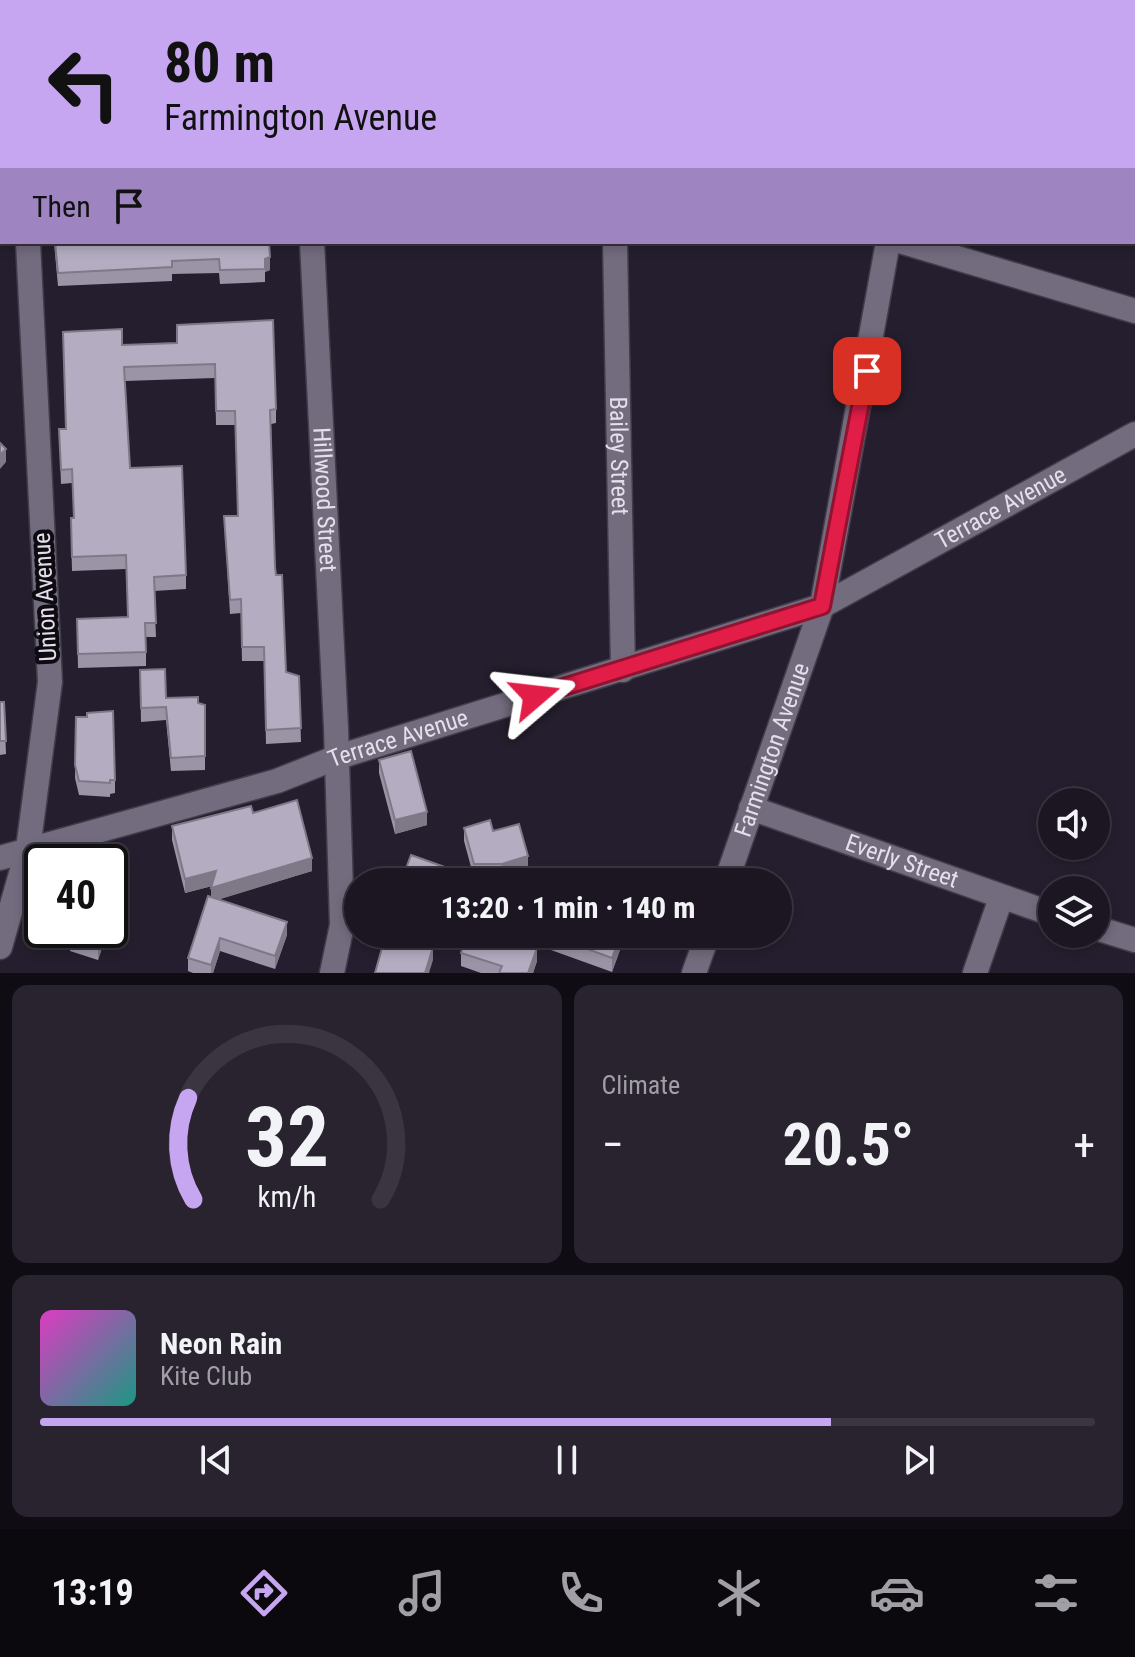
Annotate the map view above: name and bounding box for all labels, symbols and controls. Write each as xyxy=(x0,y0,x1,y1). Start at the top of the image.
text: 80 m xyxy=(164,30,275,96)
icon: left xyxy=(32,32,136,136)
text: Farmington Avenue xyxy=(164,97,437,139)
icon: arrive xyxy=(107,184,151,228)
text: Then xyxy=(32,189,91,224)
pin xyxy=(833,337,901,405)
icon: arrive xyxy=(845,349,889,393)
street label: Bailey Street xyxy=(604,396,634,515)
street label: Hillwood Street xyxy=(307,427,342,573)
street label: Terrace Avenue xyxy=(930,461,1071,555)
street label: Union Avenue xyxy=(28,532,62,662)
position arrow xyxy=(493,654,577,738)
street label: Farmington Avenue xyxy=(729,659,815,840)
street label: Terrace Avenue xyxy=(324,703,472,773)
map controls xyxy=(1038,788,1110,948)
button: sound xyxy=(1038,788,1110,860)
street label: Everly Street xyxy=(842,828,962,894)
speed limit sign: 40 xyxy=(24,844,128,948)
button: layers xyxy=(1038,876,1110,948)
text: 13:20 · 1 min · 140 m xyxy=(441,890,695,925)
text: Climate xyxy=(602,1070,680,1100)
text: 32 xyxy=(245,1089,329,1186)
text: 20.5° xyxy=(782,1109,914,1180)
text: − xyxy=(602,1119,624,1171)
text: + xyxy=(1073,1119,1095,1171)
text: km/h xyxy=(257,1180,316,1214)
text: Neon Rain xyxy=(160,1326,282,1361)
text: Kite Club xyxy=(160,1361,252,1391)
icon: previous xyxy=(194,1438,238,1482)
icon: pause xyxy=(545,1438,589,1482)
icon: next xyxy=(897,1438,941,1482)
icon: directions xyxy=(236,1565,292,1621)
icon: music xyxy=(394,1565,450,1621)
icon: phone xyxy=(553,1565,609,1621)
icon: climate xyxy=(711,1565,767,1621)
icon: car xyxy=(869,1565,925,1621)
icon: filters xyxy=(1028,1565,1084,1621)
text: 13:19 xyxy=(51,1572,134,1614)

